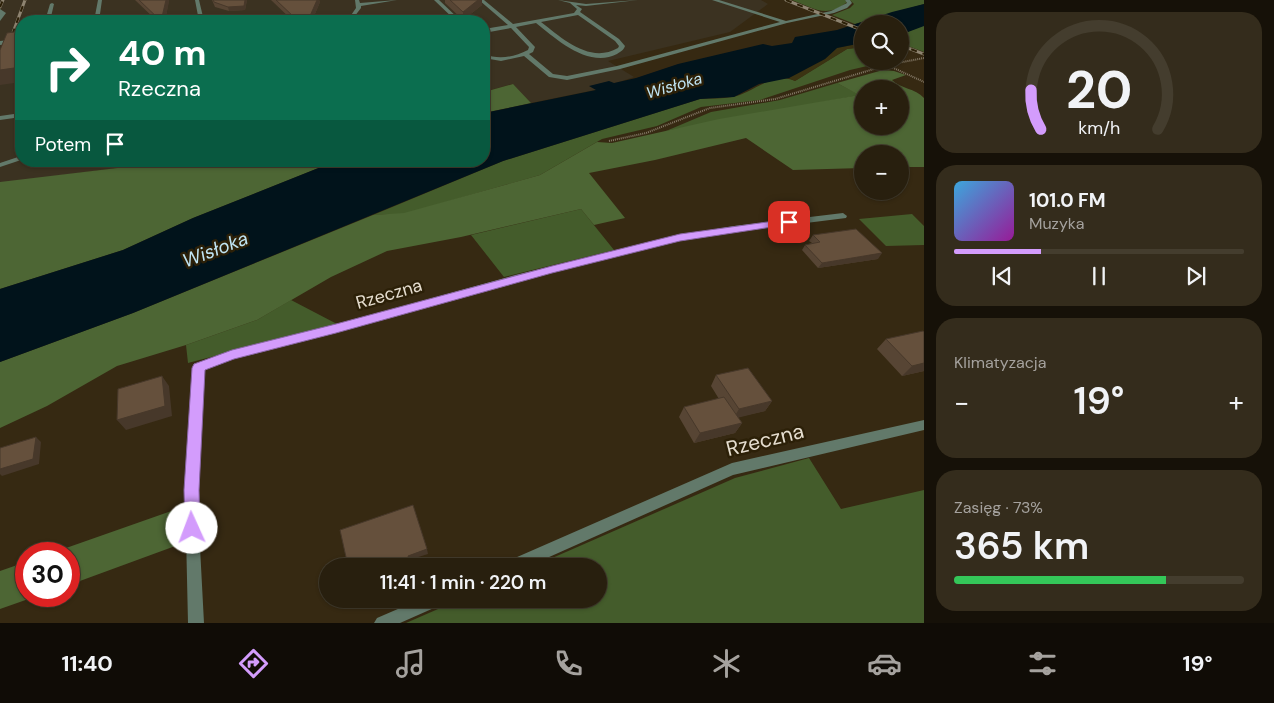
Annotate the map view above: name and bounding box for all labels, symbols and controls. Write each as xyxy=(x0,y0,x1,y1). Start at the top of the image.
map controls xyxy=(854,15,909,200)
button: search xyxy=(854,15,909,70)
text: 40 m xyxy=(118,30,207,76)
icon: right xyxy=(35,35,100,100)
text: 20 xyxy=(1066,56,1132,124)
water label: Wisłoka xyxy=(644,67,705,104)
text: Rzeczna xyxy=(118,74,201,103)
button: + xyxy=(854,80,909,135)
text: km/h xyxy=(1078,116,1120,140)
icon: arrive xyxy=(101,130,129,158)
text: Potem xyxy=(35,132,91,157)
button: − xyxy=(854,145,909,200)
text: 101.0 FM xyxy=(1029,188,1105,213)
pin xyxy=(768,201,810,243)
icon: arrive xyxy=(775,208,803,236)
text: Muzyka xyxy=(1029,213,1085,234)
water label: Wisłoka xyxy=(179,226,252,273)
icon: previous xyxy=(988,262,1016,290)
icon: pause xyxy=(1085,262,1113,290)
icon: next xyxy=(1182,262,1210,290)
street label: Rzeczna xyxy=(353,273,425,315)
text: Klimatyzacja xyxy=(954,352,1046,373)
text: 19° xyxy=(1074,376,1124,426)
text: − xyxy=(954,384,969,421)
text: + xyxy=(1229,384,1244,421)
street label: Rzeczna xyxy=(723,417,807,463)
text: Zasięg · 73% xyxy=(954,497,1043,518)
position arrow xyxy=(165,501,217,553)
text: 365 km xyxy=(954,521,1089,571)
speed limit sign: 30 xyxy=(15,542,80,607)
text: 11:41 · 1 min · 220 m xyxy=(380,570,546,595)
icon: directions xyxy=(236,646,271,681)
icon: music xyxy=(393,646,428,681)
icon: phone xyxy=(551,646,586,681)
icon: climate xyxy=(709,646,744,681)
icon: car xyxy=(867,646,902,681)
icon: filters xyxy=(1025,646,1060,681)
text: 11:40 xyxy=(61,649,113,678)
text: 19° xyxy=(1183,649,1213,678)

